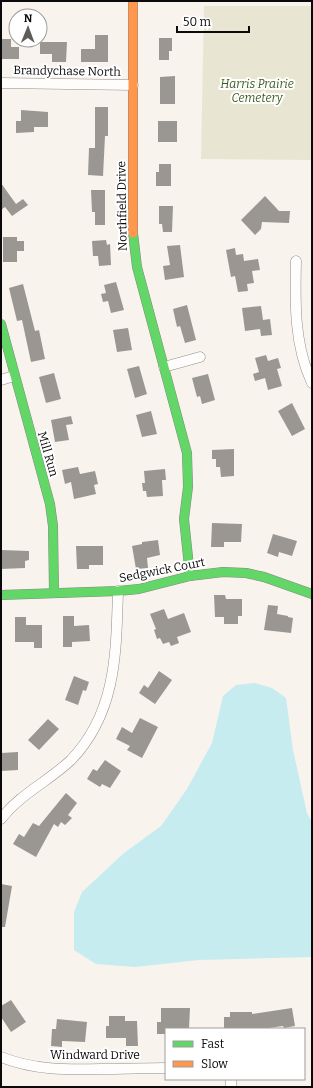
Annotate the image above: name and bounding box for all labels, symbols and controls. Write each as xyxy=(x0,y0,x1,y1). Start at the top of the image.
north arrow xyxy=(8,8,48,48)
scale bar xyxy=(177,8,249,34)
text: N xyxy=(24,12,33,25)
text: 50 m xyxy=(183,15,212,29)
street label: Brandychase North xyxy=(13,63,121,79)
park label: Harris Prairie Cemetery xyxy=(220,77,294,105)
street label: Northfield Drive xyxy=(114,161,130,251)
street label: Mill Run xyxy=(35,430,61,479)
street label: Sedgwick Court xyxy=(118,555,207,585)
legend xyxy=(165,1028,305,1080)
text: Fast xyxy=(201,1037,225,1051)
street label: Windward Drive xyxy=(50,1048,140,1062)
text: Slow xyxy=(201,1057,228,1071)

